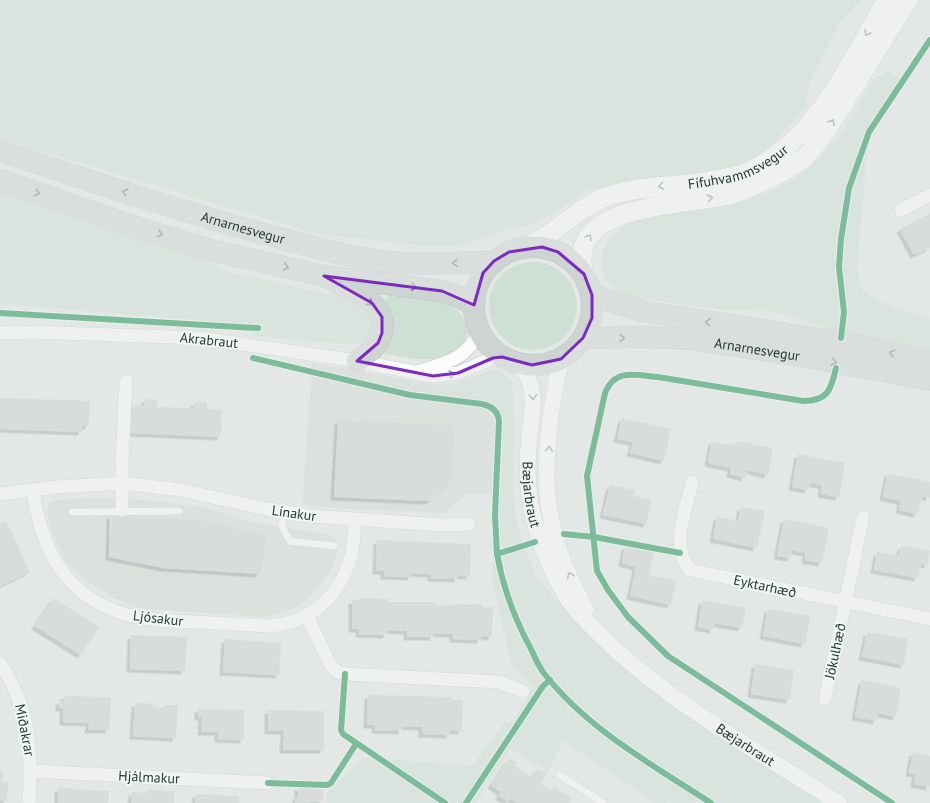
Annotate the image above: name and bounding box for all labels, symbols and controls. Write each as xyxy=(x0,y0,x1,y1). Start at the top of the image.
one-way arrow xyxy=(864,29,871,37)
one-way arrow xyxy=(827,119,835,126)
street label: Fífuhvammsvegur xyxy=(687,141,792,193)
one-way arrow xyxy=(658,181,664,190)
one-way arrow xyxy=(33,188,40,196)
one-way arrow xyxy=(121,188,128,197)
one-way arrow xyxy=(707,195,713,203)
street label: Arnarnesvegur xyxy=(199,207,287,248)
one-way arrow xyxy=(156,229,163,238)
one-way arrow xyxy=(585,234,592,241)
one-way arrow xyxy=(452,259,458,267)
one-way arrow xyxy=(283,263,289,271)
one-way arrow xyxy=(411,282,417,291)
one-way arrow xyxy=(365,298,373,305)
one-way arrow xyxy=(705,318,711,327)
street label: Akrabraut xyxy=(179,328,239,352)
one-way arrow xyxy=(619,334,625,342)
street label: Arnarnesvegur xyxy=(713,334,801,365)
one-way arrow xyxy=(889,350,895,358)
one-way arrow xyxy=(831,357,837,365)
one-way arrow xyxy=(449,371,455,379)
one-way arrow xyxy=(528,394,537,400)
one-way arrow xyxy=(544,446,553,452)
street label: Bæjarbraut xyxy=(519,461,545,530)
street label: Línakur xyxy=(271,501,318,525)
street label: Eyktarhæð xyxy=(732,571,798,601)
one-way arrow xyxy=(566,572,574,579)
street label: Ljósakur xyxy=(132,606,184,630)
street label: Jökulhæð xyxy=(820,621,850,682)
street label: Miðakrar xyxy=(11,702,39,758)
street label: Bæjarbraut xyxy=(712,719,778,770)
street label: Hjálmakur xyxy=(118,766,180,788)

